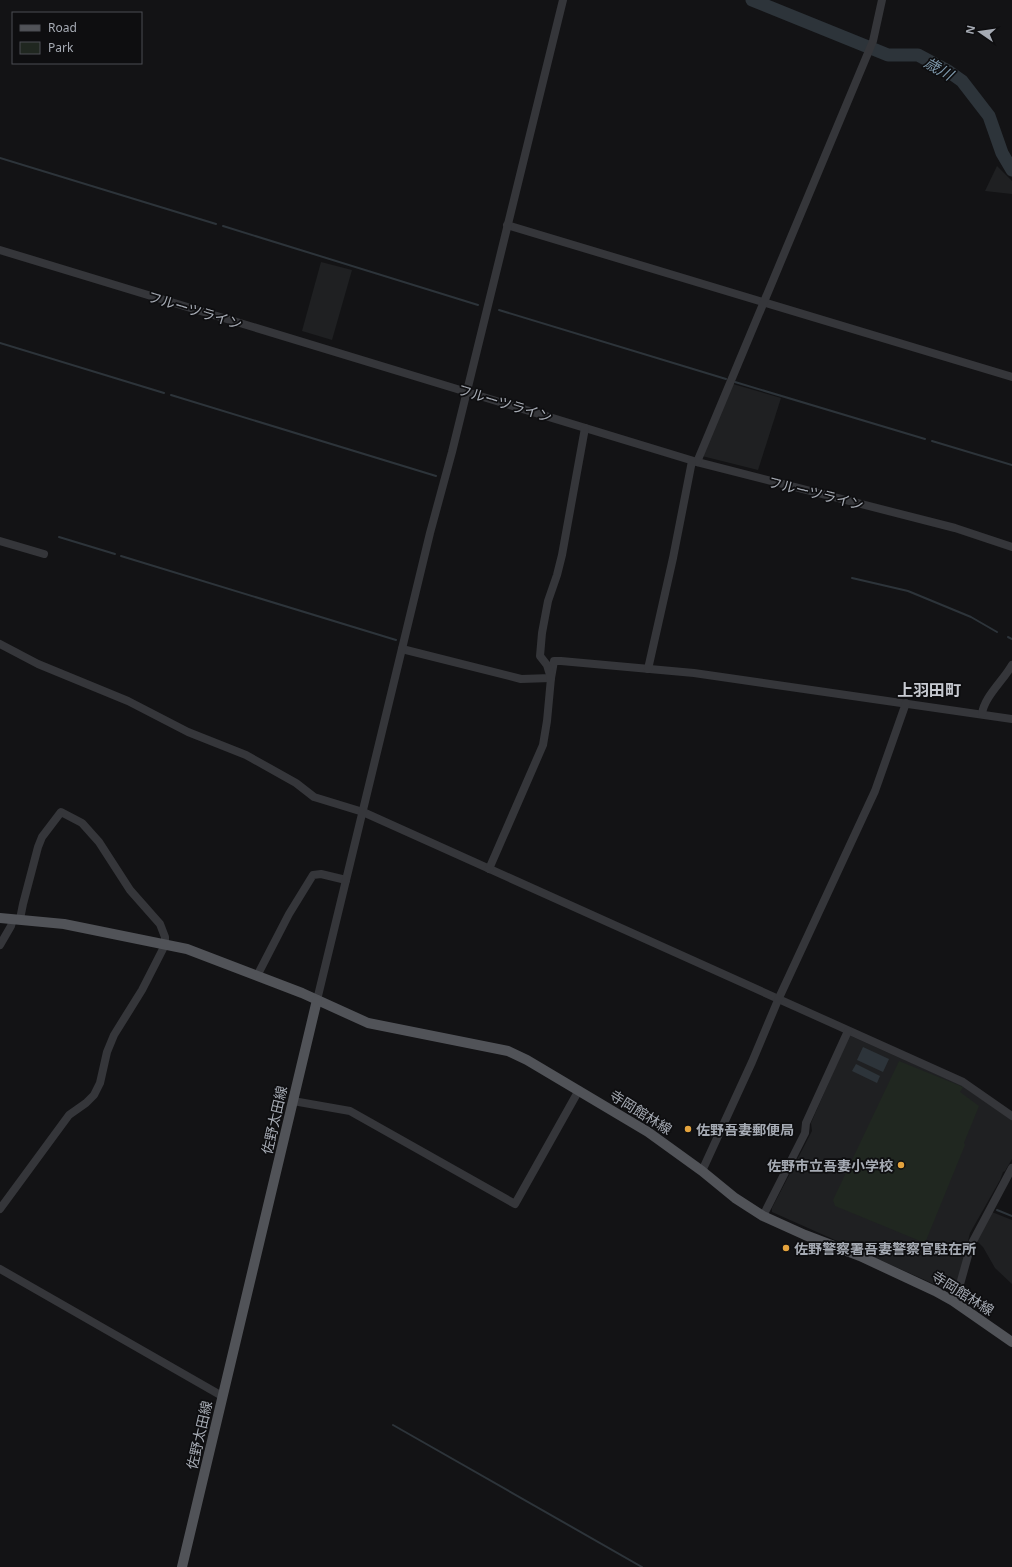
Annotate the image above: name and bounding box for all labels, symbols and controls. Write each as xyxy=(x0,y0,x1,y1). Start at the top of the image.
legend xyxy=(12,12,142,64)
north arrow xyxy=(960,12,1000,52)
text: Road xyxy=(48,19,77,36)
text: N xyxy=(961,24,978,36)
text: Park xyxy=(48,39,74,56)
water label: 歳川 xyxy=(921,52,959,85)
street label: フルーツライン xyxy=(145,287,245,333)
street label: フルーツライン xyxy=(455,380,555,426)
street label: フルーツライン xyxy=(766,472,866,514)
district label: 上羽田町 xyxy=(897,679,961,701)
street label: 佐野太田線 xyxy=(257,1084,291,1156)
street label: 寺岡館林線 xyxy=(606,1085,676,1139)
place label: 佐野吾妻郵便局 xyxy=(696,1120,794,1139)
marker: 佐野吾妻郵便局 xyxy=(683,1124,693,1134)
place label: 佐野市立吾妻小学校 xyxy=(767,1156,893,1175)
marker: 佐野市立吾妻小学校 xyxy=(896,1160,906,1170)
place label: 佐野警察署吾妻警察官駐在所 xyxy=(794,1239,976,1258)
marker: 佐野警察署吾妻警察官駐在所 xyxy=(781,1243,791,1253)
street label: 寺岡館林線 xyxy=(928,1266,998,1320)
street label: 佐野太田線 xyxy=(182,1399,216,1471)

